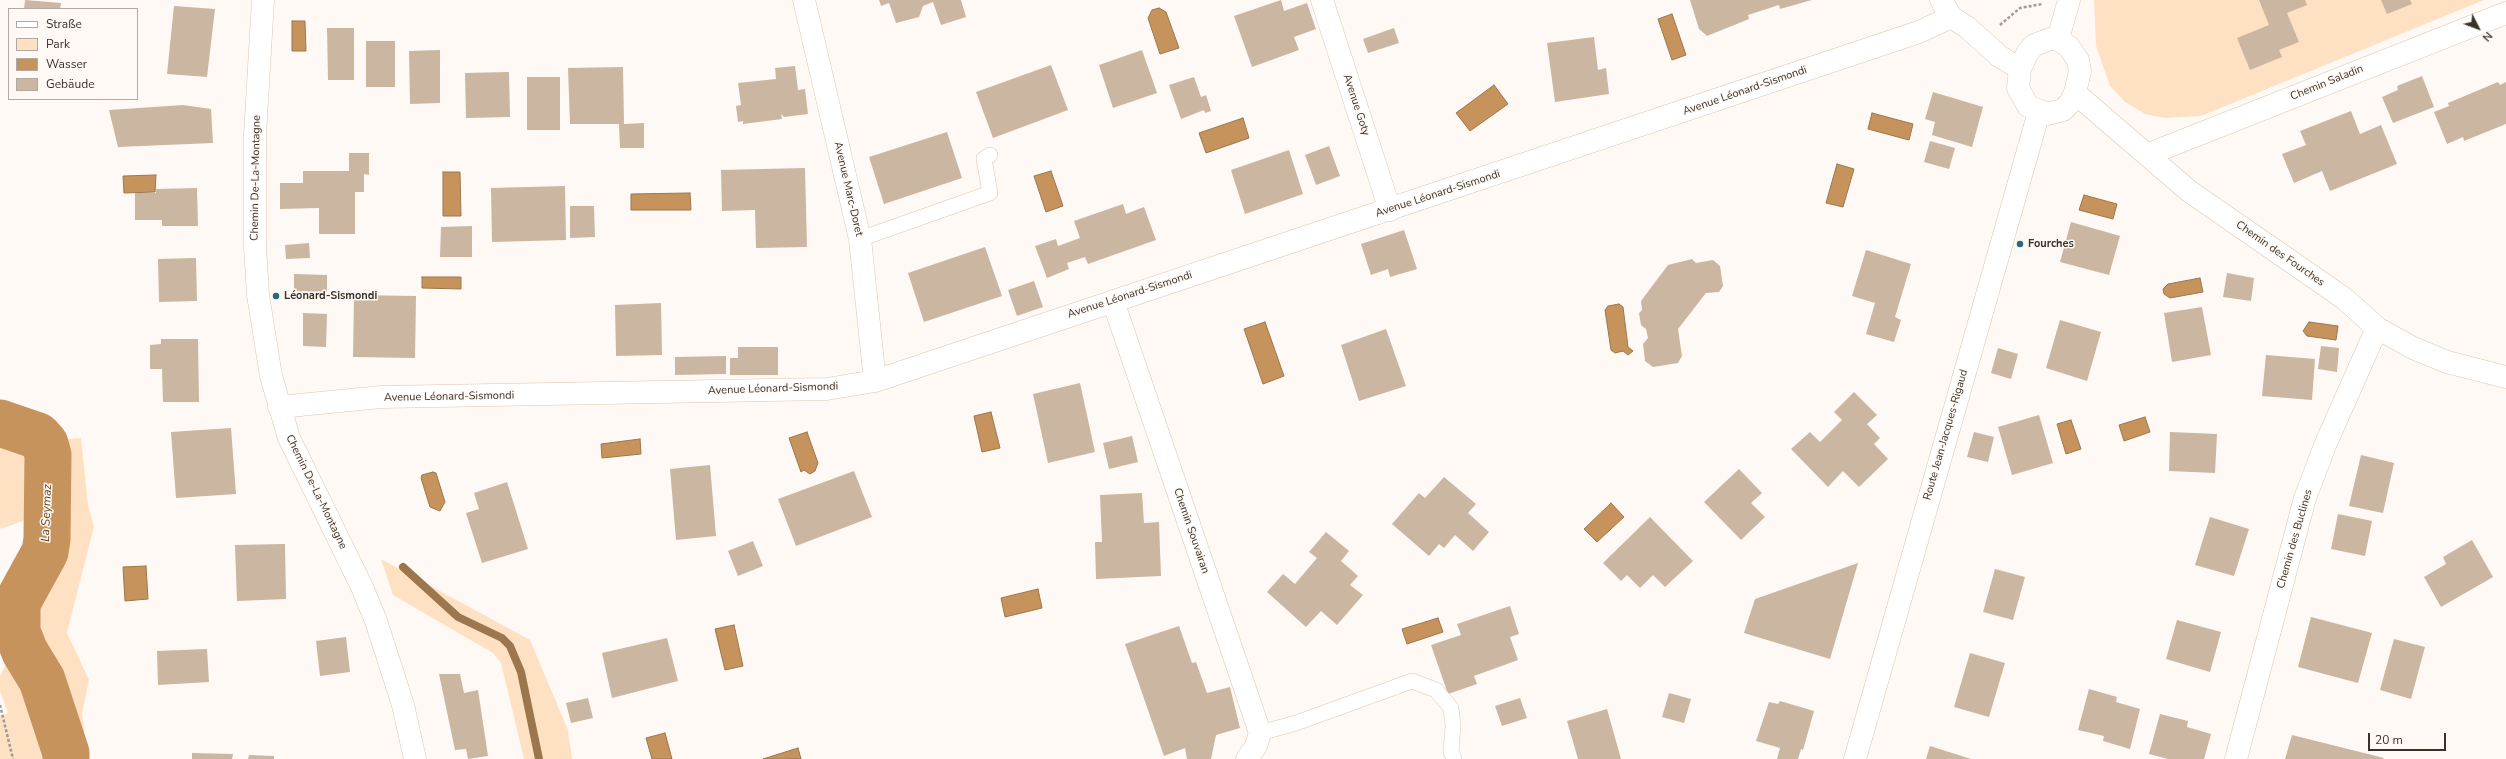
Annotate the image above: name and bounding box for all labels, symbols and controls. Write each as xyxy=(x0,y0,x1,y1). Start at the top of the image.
legend xyxy=(8,8,138,100)
north arrow xyxy=(2458,8,2498,48)
text: Straße xyxy=(46,16,82,32)
text: N xyxy=(2479,28,2496,44)
text: Park xyxy=(46,36,70,52)
text: Wasser xyxy=(46,56,87,72)
street label: Chemin Saladin xyxy=(2289,62,2365,104)
street label: Avenue Léonard-Sismondi xyxy=(1681,64,1809,118)
street label: Avenue Goty xyxy=(1340,73,1372,137)
text: Gebäude xyxy=(46,76,95,92)
street label: Chemin De-La-Montagne xyxy=(248,115,264,241)
street label: Avenue Marc-Doret xyxy=(831,140,865,238)
street label: Avenue Léonard-Sismondi xyxy=(1374,168,1502,220)
street label: Chemin des Fourches xyxy=(2233,218,2327,290)
place label: Fourches xyxy=(2028,237,2074,251)
marker: Fourches xyxy=(2015,239,2025,249)
street label: Avenue Léonard-Sismondi xyxy=(1066,269,1194,321)
place label: Léonard-Sismondi xyxy=(284,289,377,303)
marker: Léonard-Sismondi xyxy=(271,291,281,301)
street label: Route Jean-Jacques-Rigaud xyxy=(1921,368,1971,502)
street label: Avenue Léonard-Sismondi xyxy=(708,380,838,398)
street label: Avenue Léonard-Sismondi xyxy=(384,389,514,405)
street label: Chemin De-La-Montagne xyxy=(282,433,350,551)
water label: La Seymaz xyxy=(39,484,55,542)
street label: Chemin Souvairan xyxy=(1170,487,1212,575)
street label: Chemin des Buclines xyxy=(2274,488,2316,590)
scale bar xyxy=(2370,725,2448,751)
text: 20 m xyxy=(2375,732,2403,748)

